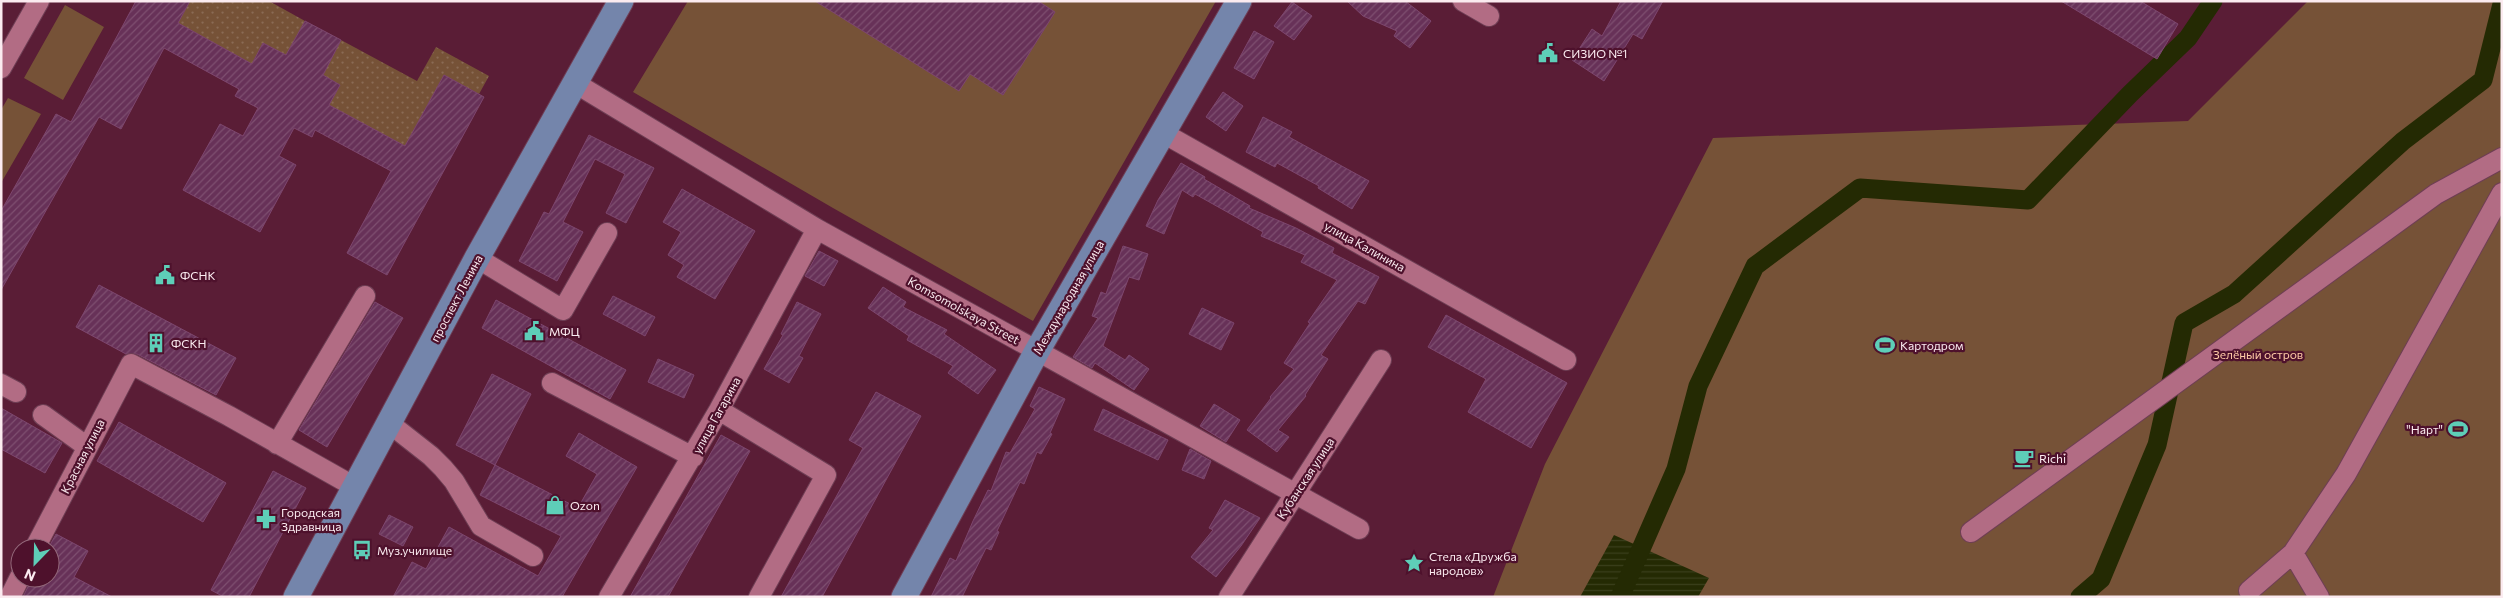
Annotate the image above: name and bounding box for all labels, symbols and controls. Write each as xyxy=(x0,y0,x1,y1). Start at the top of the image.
public building icon: СИЗИО №1 xyxy=(1537,42,1559,64)
place label: СИЗИО №1 xyxy=(1563,46,1628,60)
street label: улица Калинина xyxy=(1322,218,1408,274)
street label: Международная улица xyxy=(1030,238,1106,356)
street label: проспект Ленина xyxy=(427,252,485,344)
public building icon: ФСНК xyxy=(154,264,176,286)
place label: ФСНК xyxy=(180,268,216,282)
street label: Komsomolskaya Street xyxy=(906,274,1022,347)
public building icon: МФЦ xyxy=(523,320,545,342)
place label: МФЦ xyxy=(549,324,580,338)
building icon: ФСКН xyxy=(145,332,167,354)
sports icon: Картодром xyxy=(1874,334,1896,356)
place label: ФСКН xyxy=(171,336,207,350)
place label: Картодром xyxy=(1900,338,1964,352)
park label: Зелёный остров xyxy=(2213,347,2303,361)
street label: улица Гагарина xyxy=(689,374,743,456)
street label: Красная улица xyxy=(57,416,107,496)
sports icon: "Нарт" xyxy=(2447,418,2469,440)
place label: "Нарт" xyxy=(2406,422,2443,436)
street label: Кубанская улица xyxy=(1273,435,1337,521)
cafe icon: Richi xyxy=(2013,447,2035,469)
place label: Richi xyxy=(2039,451,2066,465)
shop icon: Ozon xyxy=(544,494,566,516)
place label: Ozon xyxy=(570,498,600,512)
place label: Городская Здравница xyxy=(281,505,341,533)
pharmacy icon: Городская Здравница xyxy=(255,508,277,530)
north arrow xyxy=(10,538,60,588)
bus stop icon: Муз.училище xyxy=(351,539,373,561)
place label: Муз.училище xyxy=(377,543,452,557)
place label: Стела «Дружба народов» xyxy=(1429,549,1517,577)
place icon: Стела «Дружба народов» xyxy=(1403,552,1425,574)
text: N xyxy=(22,566,38,585)

